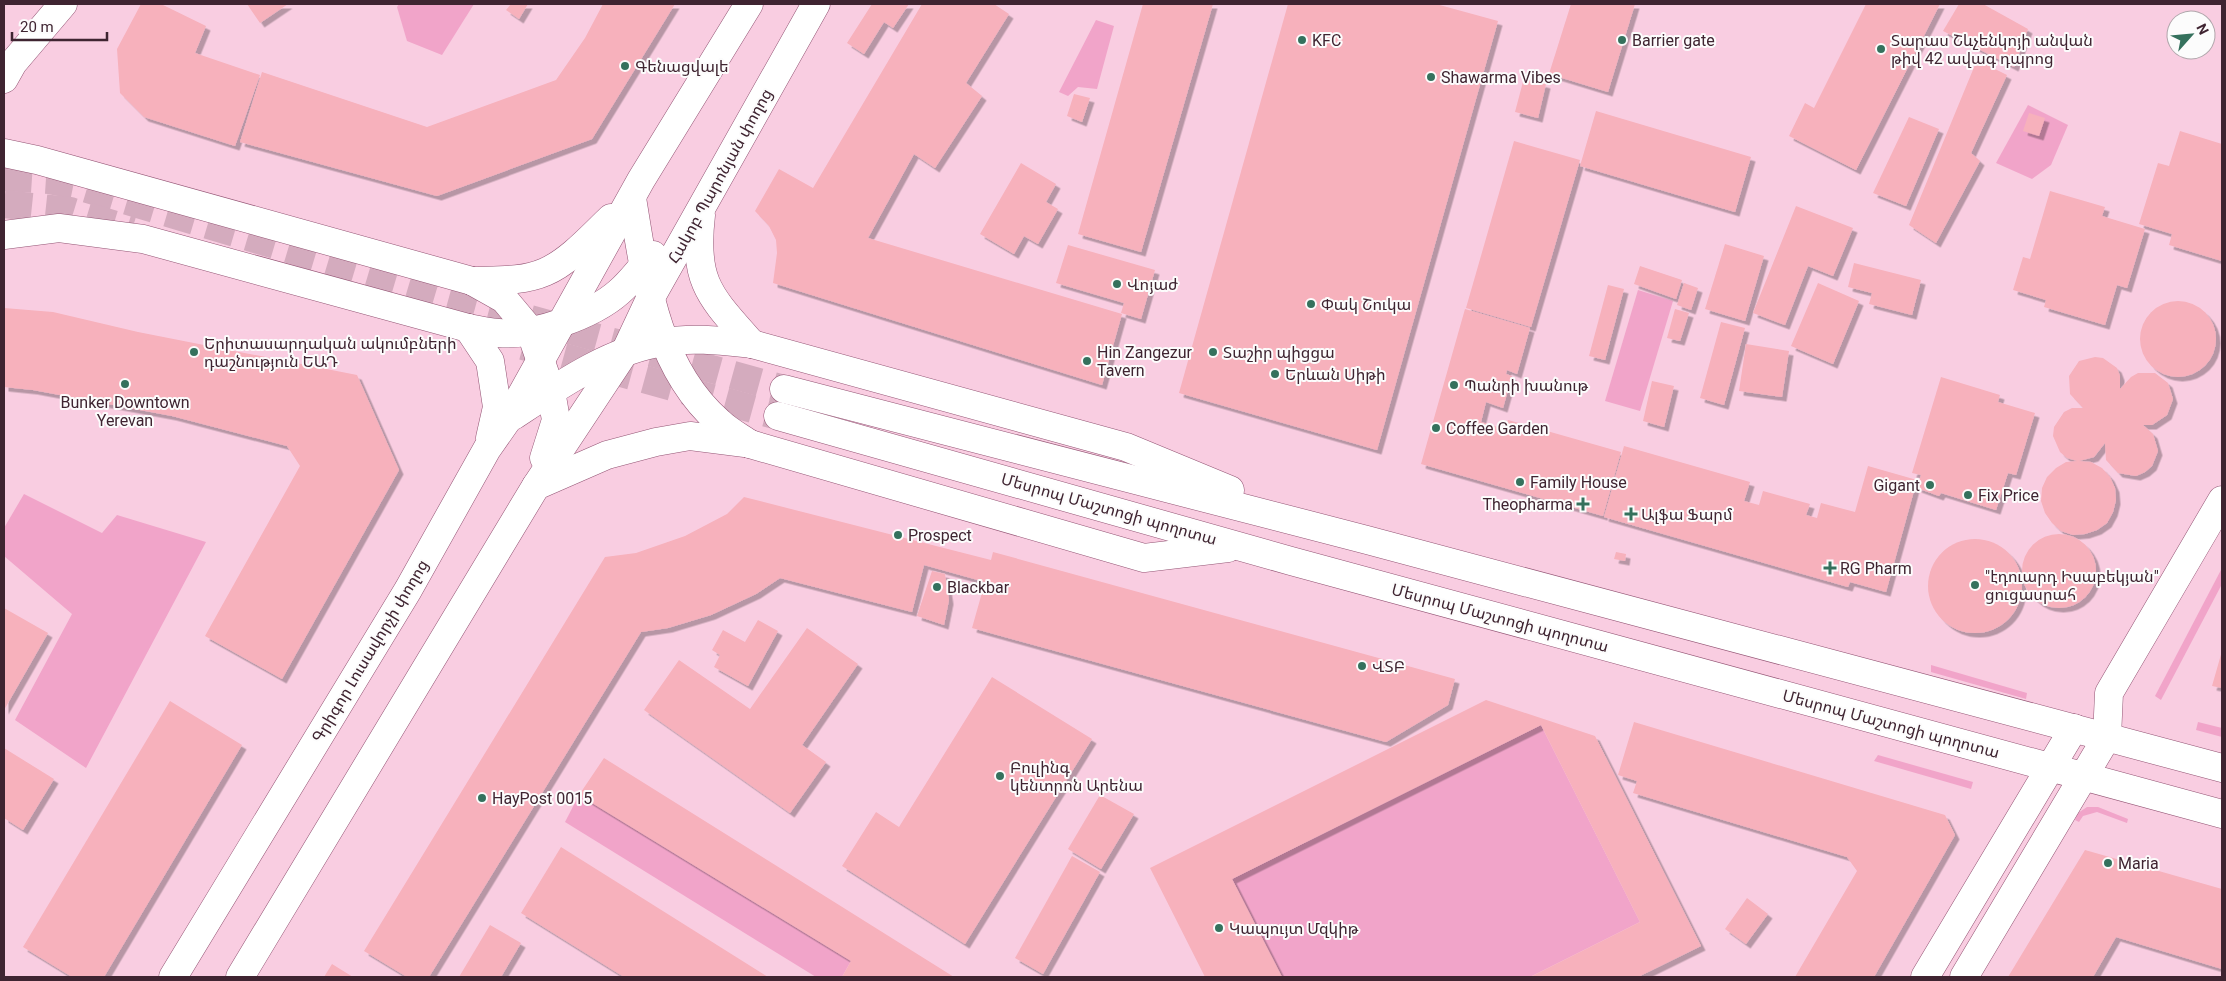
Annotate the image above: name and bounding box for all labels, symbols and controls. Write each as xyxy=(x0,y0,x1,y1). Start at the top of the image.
scale bar xyxy=(12,10,108,42)
north arrow xyxy=(2166,10,2216,60)
text: 20 m xyxy=(20,18,54,36)
text: N xyxy=(2193,21,2212,37)
place label: KFC xyxy=(1312,31,1341,50)
place label: Barrier gate xyxy=(1632,31,1715,50)
place label: Տարաս Շևչենկոյի անվան թիվ 42 ավագ դպրոց xyxy=(1891,31,2093,68)
marker: KFC xyxy=(1296,34,1308,46)
marker: Barrier gate xyxy=(1616,34,1628,46)
marker: Տարաս Շևչենկոյի անվան թիվ 42 ավագ դպրոց xyxy=(1875,43,1887,55)
place label: Գենացվալե xyxy=(635,57,729,76)
marker: Գենացվալե xyxy=(619,60,631,72)
place label: Shawarma Vibes xyxy=(1441,68,1561,87)
marker: Shawarma Vibes xyxy=(1425,71,1437,83)
street label: Հակոբ Պարոնյան փողոց xyxy=(664,85,776,267)
place label: Վոյաժ xyxy=(1127,275,1178,294)
marker: Վոյաժ xyxy=(1111,278,1123,290)
place label: Փակ Շուկա xyxy=(1321,295,1411,314)
marker: Փակ Շուկա xyxy=(1305,298,1317,310)
place label: Երիտասարդական ակումբների դաշնություն ԵԱԴ xyxy=(204,334,457,371)
place label: Hin Zangezur Tavern xyxy=(1097,343,1192,380)
place label: Տաշիր պիցցա xyxy=(1223,343,1335,362)
marker: Երիտասարդական ակումբների դաշնություն ԵԱԴ xyxy=(188,346,200,358)
marker: Տաշիր պիցցա xyxy=(1207,346,1219,358)
marker: Hin Zangezur Tavern xyxy=(1081,355,1093,367)
place label: Երևան Սիթի xyxy=(1285,365,1385,384)
marker: Երևան Սիթի xyxy=(1269,368,1281,380)
place label: Պանրի խանութ xyxy=(1464,376,1589,395)
marker: Bunker Downtown Yerevan xyxy=(119,378,131,390)
marker: Պանրի խանութ xyxy=(1448,379,1460,391)
place label: Bunker Downtown Yerevan xyxy=(61,393,190,430)
place label: Coffee Garden xyxy=(1446,419,1549,438)
marker: Coffee Garden xyxy=(1430,422,1442,434)
street label: Մեսրոպ Մաշտոցի պողոտա xyxy=(999,469,1219,549)
place label: Family House xyxy=(1530,473,1627,492)
marker: Family House xyxy=(1514,476,1526,488)
place label: Gigant xyxy=(1873,476,1920,495)
marker: Gigant xyxy=(1924,479,1936,491)
place label: Fix Price xyxy=(1978,486,2039,505)
marker: Fix Price xyxy=(1962,489,1974,501)
place label: Theopharma xyxy=(1482,495,1573,514)
marker: Theopharma xyxy=(1577,498,1589,510)
place label: Ալֆա Ֆարմ xyxy=(1641,505,1733,524)
marker: Ալֆա Ֆարմ xyxy=(1625,508,1637,520)
place label: Prospect xyxy=(908,526,972,545)
marker: Prospect xyxy=(892,529,904,541)
street label: Գրիգոր Լուսավորչի փողոց xyxy=(308,556,432,746)
place label: RG Pharm xyxy=(1840,559,1912,578)
marker: RG Pharm xyxy=(1824,562,1836,574)
place label: "էդուարդ Իսաբեկյան" ցուցասրահ xyxy=(1985,567,2159,604)
place label: Blackbar xyxy=(947,578,1010,597)
marker: "էդուարդ Իսաբեկյան" ցուցասրահ xyxy=(1969,579,1981,591)
street label: Մեսրոպ Մաշտոցի պողոտա xyxy=(1390,580,1610,656)
marker: Blackbar xyxy=(931,581,943,593)
place label: ՎՏԲ xyxy=(1372,657,1405,676)
marker: ՎՏԲ xyxy=(1356,660,1368,672)
street label: Մեսրոպ Մաշտոցի պողոտա xyxy=(1781,686,2001,762)
place label: Բուլինգ կենտրոն Արենա xyxy=(1010,758,1143,795)
marker: Բուլինգ կենտրոն Արենա xyxy=(994,770,1006,782)
place label: HayPost 0015 xyxy=(492,789,592,808)
marker: HayPost 0015 xyxy=(476,792,488,804)
place label: Maria xyxy=(2118,854,2159,873)
marker: Maria xyxy=(2102,857,2114,869)
place label: Կապույտ Մզկիթ xyxy=(1229,919,1359,938)
marker: Կապույտ Մզկիթ xyxy=(1213,922,1225,934)

